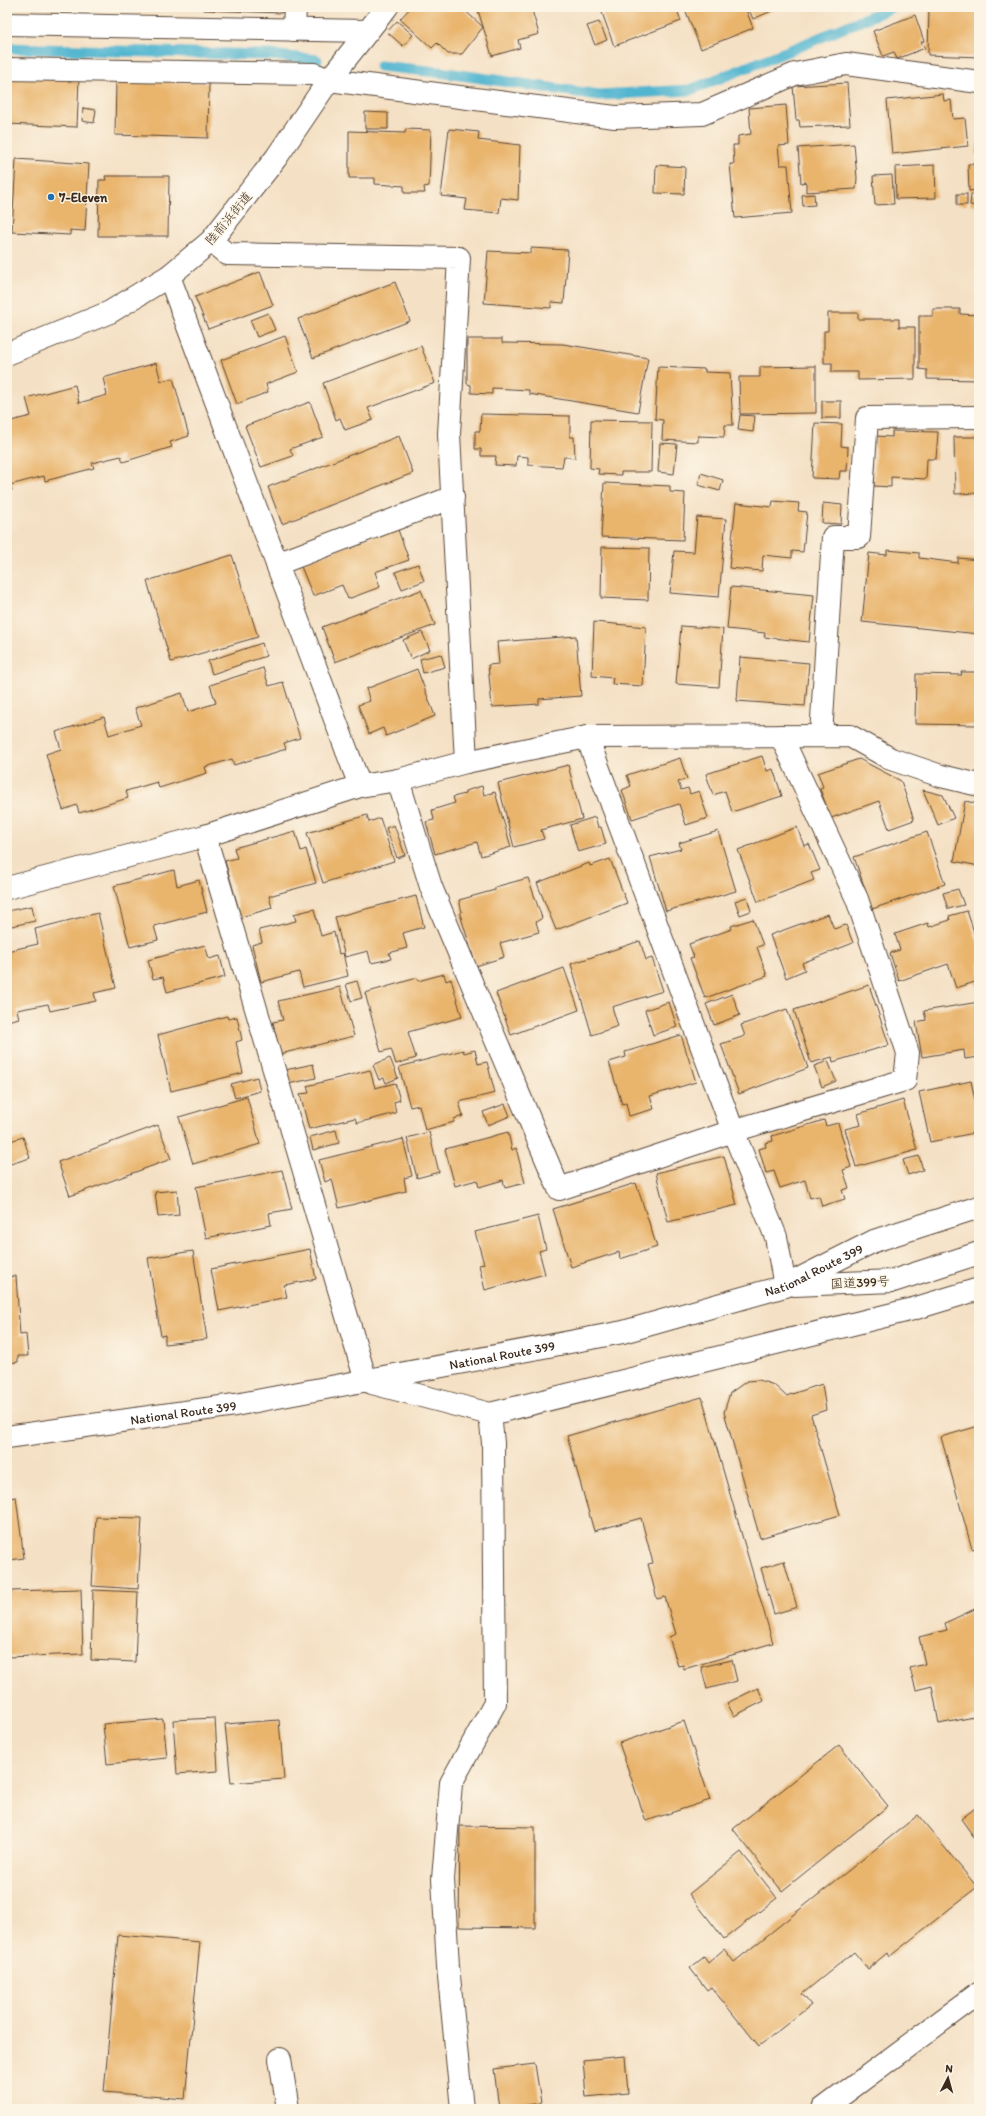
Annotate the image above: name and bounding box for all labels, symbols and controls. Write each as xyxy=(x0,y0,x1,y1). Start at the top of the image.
street label: 陸前浜街道 xyxy=(202,189,255,248)
place label: 7-Eleven xyxy=(58,190,108,205)
marker: 7-Eleven xyxy=(46,192,56,202)
street label: National Route 399 xyxy=(763,1241,866,1299)
street label: 国道399号 xyxy=(830,1273,890,1292)
street label: National Route 399 xyxy=(448,1338,556,1373)
street label: National Route 399 xyxy=(129,1398,238,1428)
north arrow xyxy=(928,2058,968,2098)
text: N xyxy=(945,2062,953,2075)

